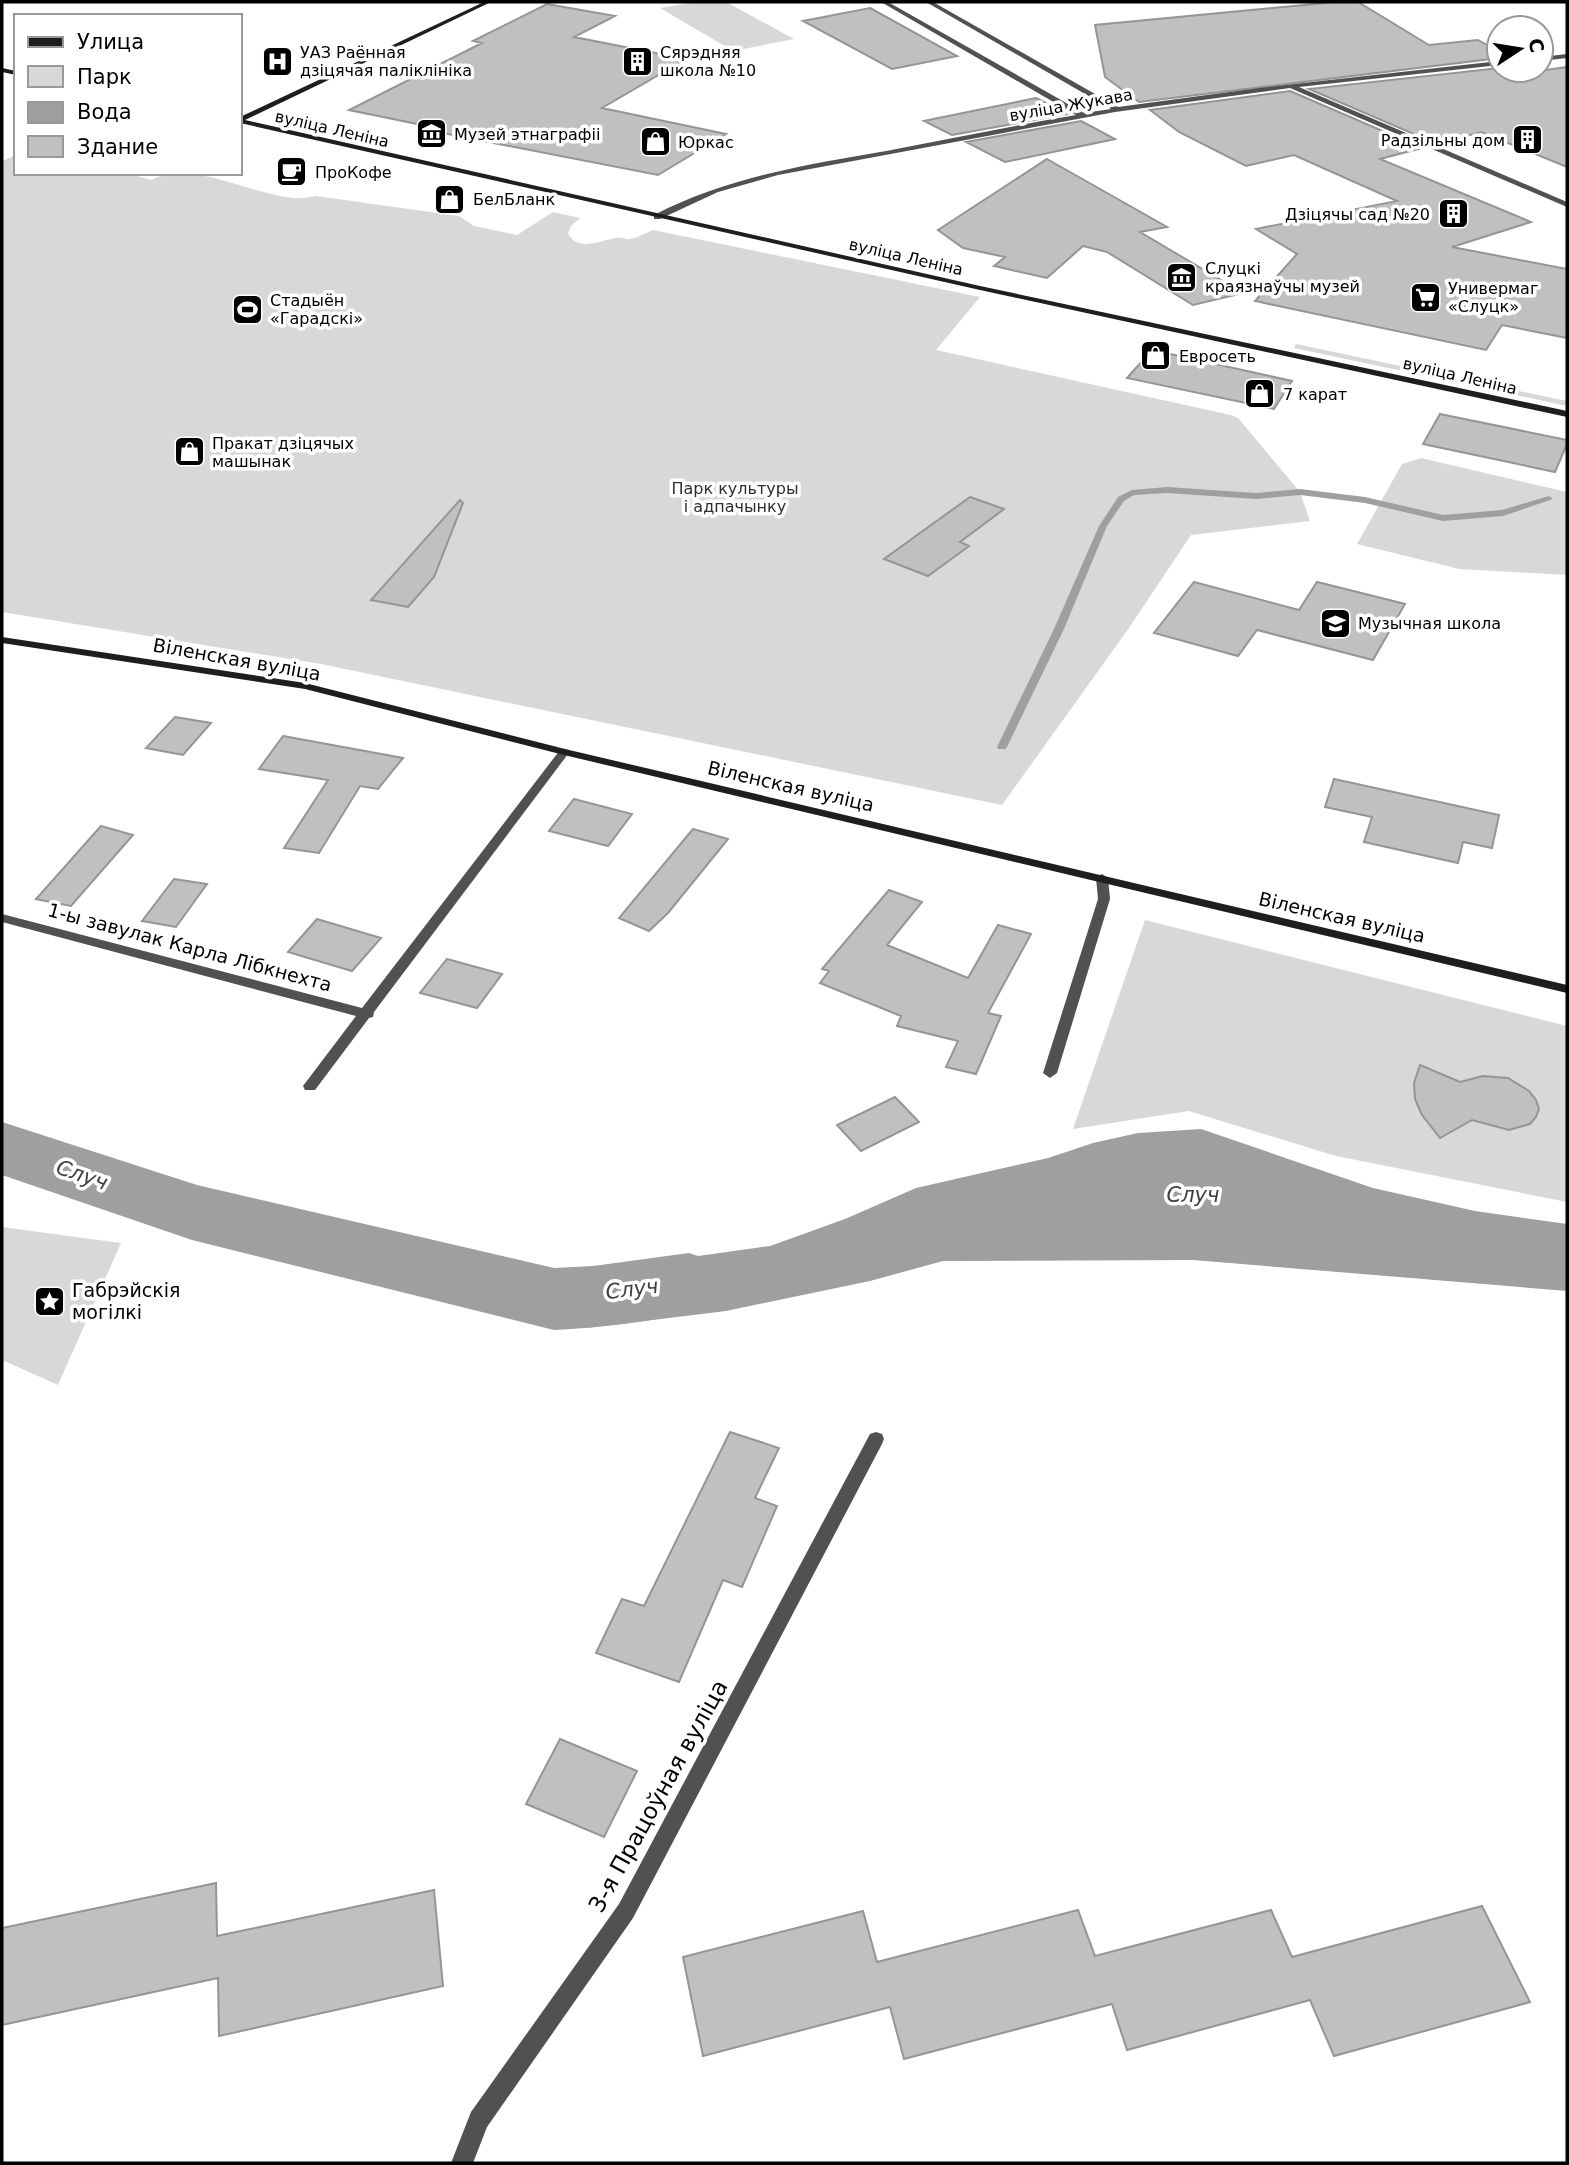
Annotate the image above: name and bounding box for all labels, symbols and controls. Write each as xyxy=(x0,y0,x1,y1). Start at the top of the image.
legend xyxy=(14,14,242,175)
north arrow xyxy=(1485,14,1555,84)
text: Улица xyxy=(77,30,144,54)
text: С xyxy=(1524,36,1549,55)
place label: УАЗ Раённая дзіцячая паліклініка xyxy=(300,43,472,80)
place label: Сярэдняя школа №10 xyxy=(660,43,756,80)
hospital icon: УАЗ Раённая дзіцячая паліклініка xyxy=(260,44,294,78)
building icon: Сярэдняя школа №10 xyxy=(620,44,654,78)
text: Парк xyxy=(77,65,132,89)
street label: вуліца Жукава xyxy=(1008,85,1134,125)
text: Вода xyxy=(77,100,132,124)
street label: вуліца Леніна xyxy=(273,107,391,151)
museum icon: Музей этнаграфіі xyxy=(414,117,448,151)
building icon: Радзільны дом xyxy=(1511,123,1545,157)
place label: Музей этнаграфіі xyxy=(454,125,600,144)
shop icon: Юркас xyxy=(638,125,672,159)
place label: Радзільны дом xyxy=(1381,131,1505,150)
place label: Юркас xyxy=(678,133,734,152)
text: Здание xyxy=(77,135,158,159)
cafe icon: ПроКофе xyxy=(275,155,309,189)
place label: ПроКофе xyxy=(315,163,392,182)
shop icon: БелБланк xyxy=(433,182,467,216)
place label: БелБланк xyxy=(473,190,556,209)
building icon: Дзіцячы сад №20 xyxy=(1436,197,1470,231)
place label: Дзіцячы сад №20 xyxy=(1285,205,1430,224)
street label: вуліца Леніна xyxy=(847,235,965,279)
place label: Слуцкі краязнаўчы музей xyxy=(1205,259,1360,296)
museum icon: Слуцкі краязнаўчы музей xyxy=(1165,260,1199,294)
place label: Универмаг «Слуцк» xyxy=(1448,279,1538,316)
supermarket icon: Универмаг «Слуцк» xyxy=(1408,280,1442,314)
place label: Стадыён «Гарадскі» xyxy=(270,291,363,328)
sports icon: Стадыён «Гарадскі» xyxy=(230,292,264,326)
shop icon: Евросеть xyxy=(1139,339,1173,373)
place label: Евросеть xyxy=(1179,347,1256,366)
street label: вуліца Леніна xyxy=(1401,354,1519,398)
shop icon: 7 карат xyxy=(1243,377,1277,411)
place label: 7 карат xyxy=(1283,385,1347,404)
place label: Пракат дзіцячых машынак xyxy=(212,434,354,471)
shop icon: Пракат дзіцячых машынак xyxy=(172,435,206,469)
park label: Парк культуры і адпачынку xyxy=(671,479,799,516)
school or university icon: Музычная школа xyxy=(1318,606,1352,640)
place label: Музычная школа xyxy=(1358,614,1501,633)
street label: Віленская вуліца xyxy=(151,633,323,685)
street label: Віленская вуліца xyxy=(706,756,876,816)
street label: Віленская вуліца xyxy=(1257,887,1427,947)
street label: 1-ы завулак Карла Лібкнехта xyxy=(45,898,335,996)
water label: Случ xyxy=(53,1155,111,1195)
water label: Случ xyxy=(1167,1183,1219,1207)
water label: Случ xyxy=(604,1274,660,1304)
place label: Габрэйскія могілкі xyxy=(72,1279,180,1323)
place icon: Габрэйскія могілкі xyxy=(32,1284,66,1318)
street label: 3-я Працоўная вуліца xyxy=(583,1675,733,1917)

